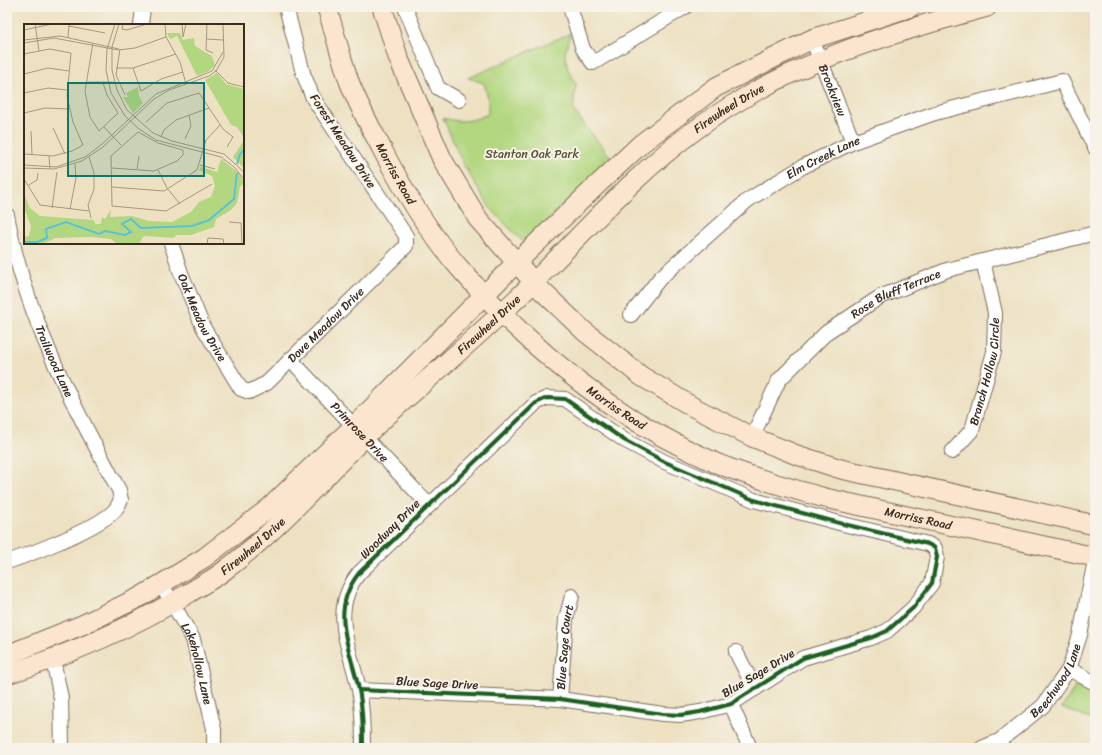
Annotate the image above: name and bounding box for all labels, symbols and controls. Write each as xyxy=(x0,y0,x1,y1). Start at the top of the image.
inset map xyxy=(24,24,244,244)
street label: Brookview xyxy=(812,61,853,120)
street label: Firewheel Drive xyxy=(688,77,769,139)
street label: Forest Meadow Drive xyxy=(304,89,382,193)
street label: Elm Creek Lane xyxy=(781,129,863,185)
street label: Morriss Road xyxy=(369,139,422,210)
park label: Stanton Oak Park xyxy=(485,143,579,165)
street label: Rose Bluff Terrace xyxy=(846,263,944,325)
street label: Oak Meadow Drive xyxy=(171,270,233,366)
street label: Dove Meadow Drive xyxy=(282,282,370,368)
street label: Firewheel Drive xyxy=(452,289,526,360)
street label: Branch Hollow Circle xyxy=(963,317,1006,428)
street label: Trailwood Lane xyxy=(29,322,80,401)
street label: Morriss Road xyxy=(582,380,651,436)
street label: Primrose Drive xyxy=(325,397,394,468)
street label: Woodway Drive xyxy=(354,493,426,565)
street label: Morriss Road xyxy=(883,500,955,537)
street label: Firewheel Drive xyxy=(215,512,291,581)
street label: Blue Sage Court xyxy=(550,602,580,691)
street label: Lakehollow Lane xyxy=(175,618,219,707)
street label: Beechwood Lane xyxy=(1025,641,1088,724)
street label: Blue Sage Drive xyxy=(717,642,799,704)
street label: Blue Sage Drive xyxy=(395,670,479,696)

